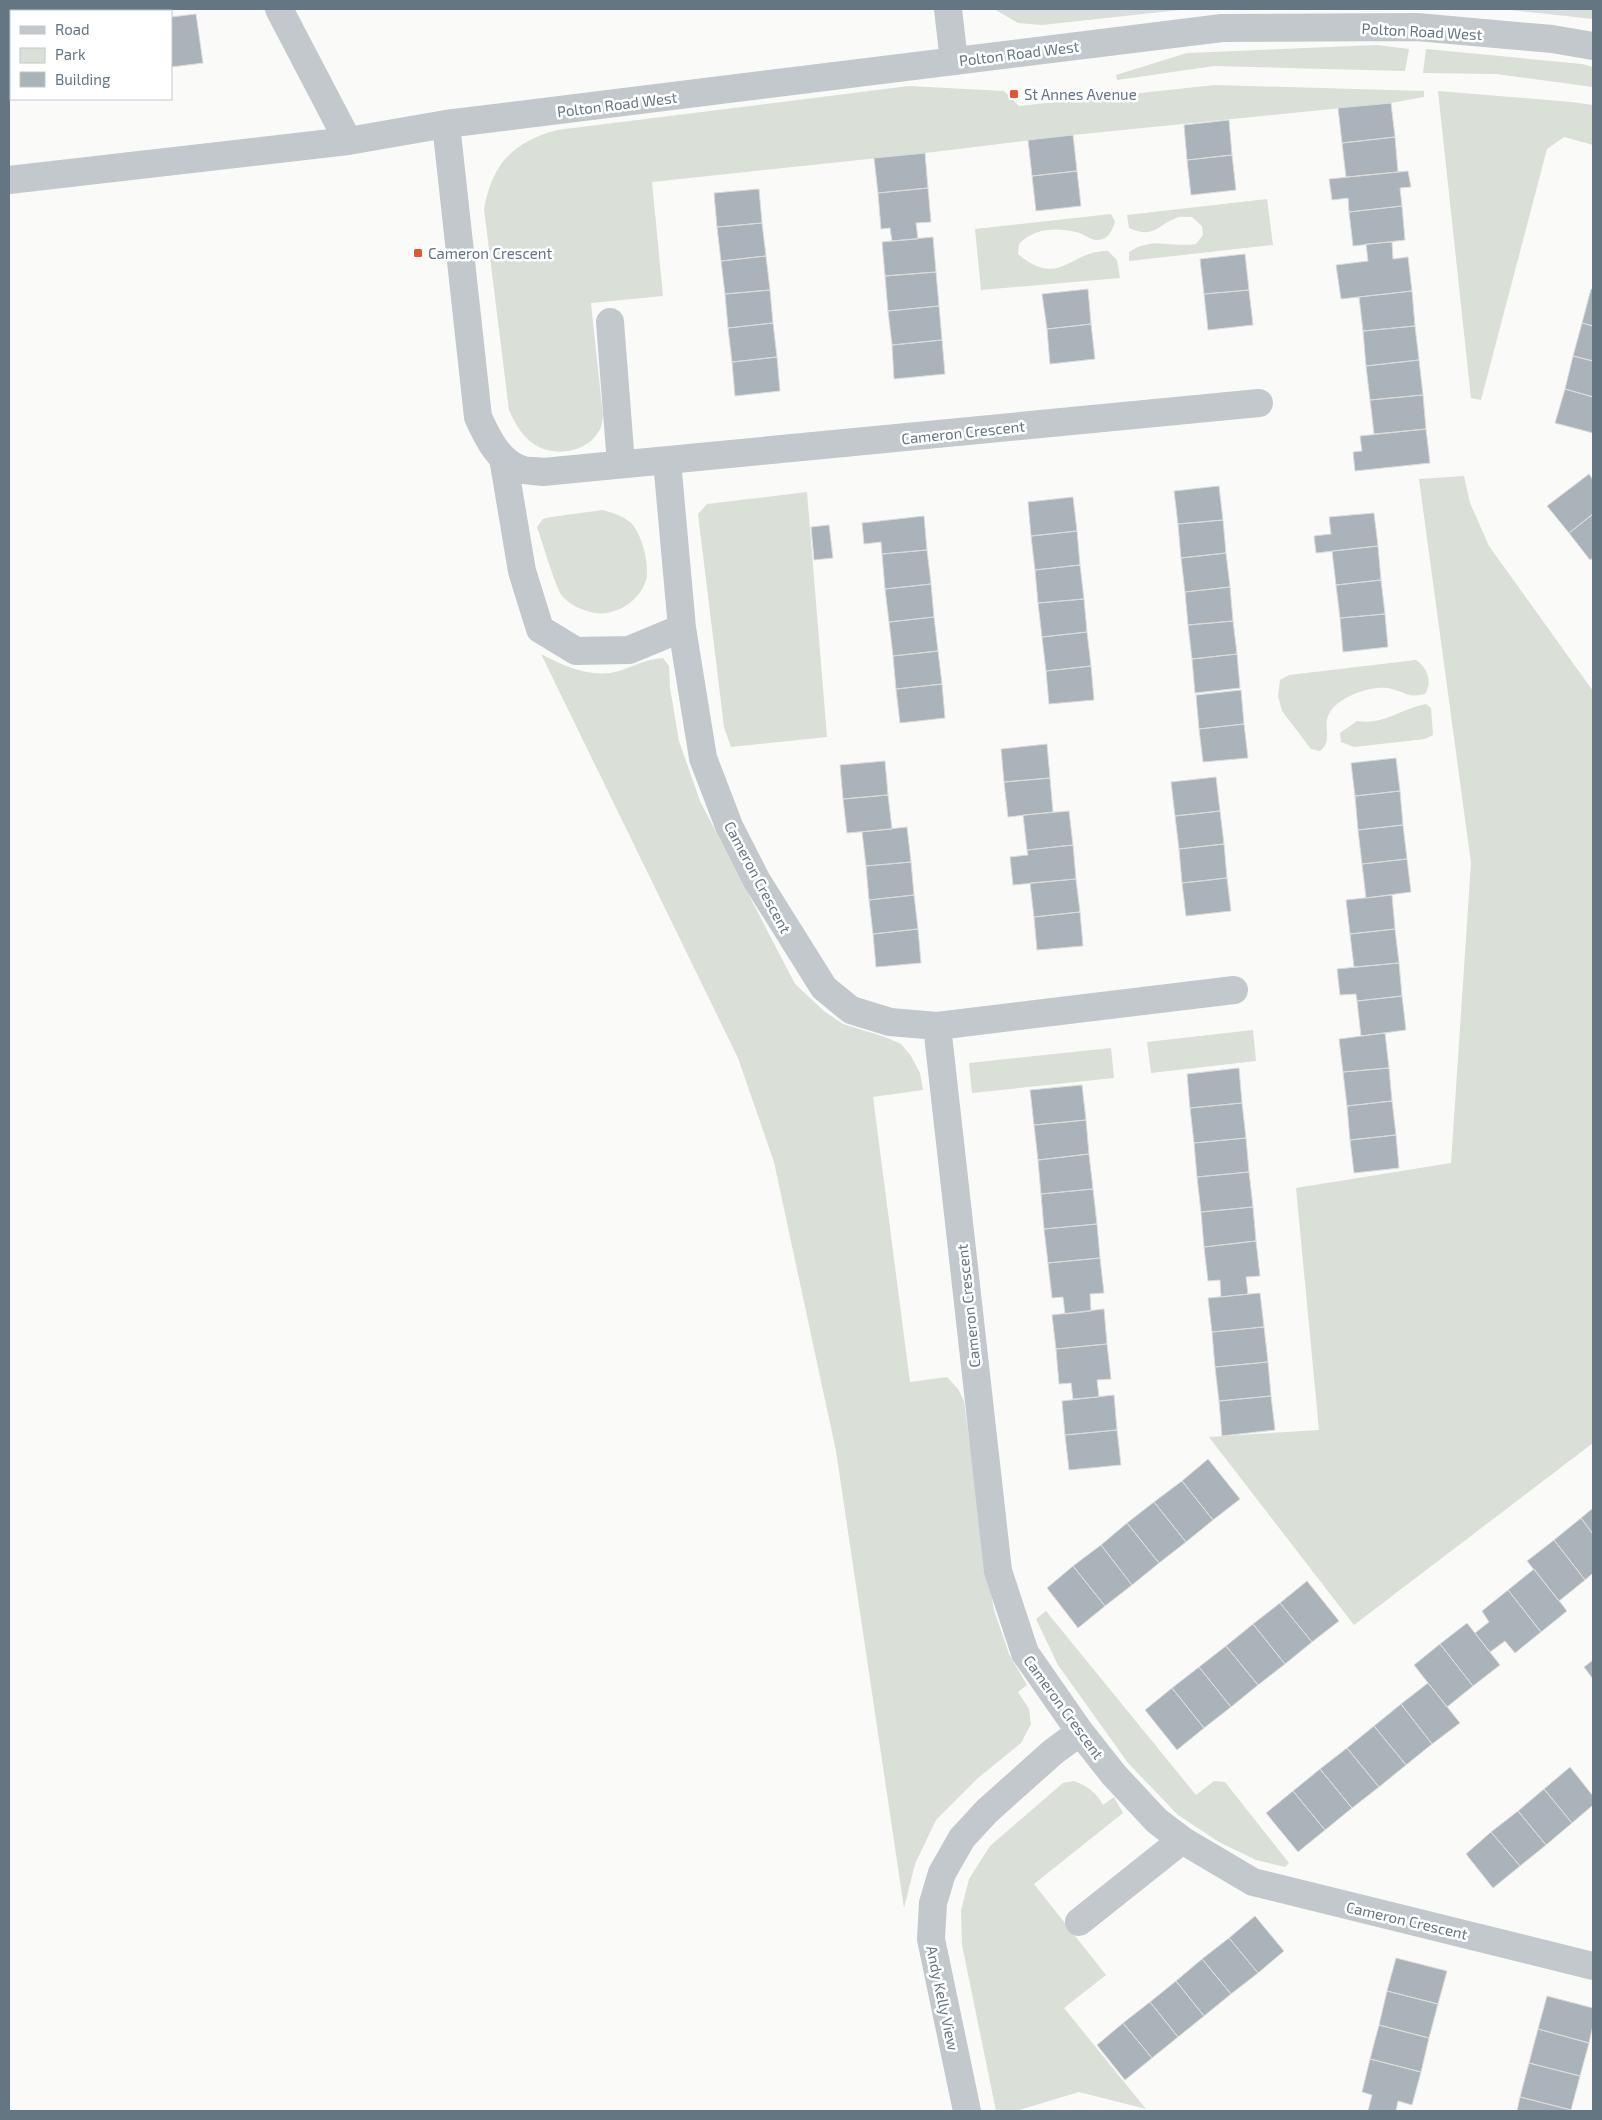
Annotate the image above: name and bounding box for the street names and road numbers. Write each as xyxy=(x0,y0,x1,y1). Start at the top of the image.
street label: Polton Road West xyxy=(1361,19,1483,43)
street label: Polton Road West xyxy=(958,37,1080,69)
street label: Polton Road West xyxy=(556,88,678,120)
street label: Cameron Crescent xyxy=(900,417,1026,447)
street label: Cameron Crescent xyxy=(721,818,795,936)
street label: Cameron Crescent xyxy=(953,1243,983,1369)
street label: Cameron Crescent xyxy=(1020,1651,1108,1763)
street label: Cameron Crescent xyxy=(1344,1897,1470,1943)
street label: Andy Kelly View xyxy=(923,1944,963,2052)

